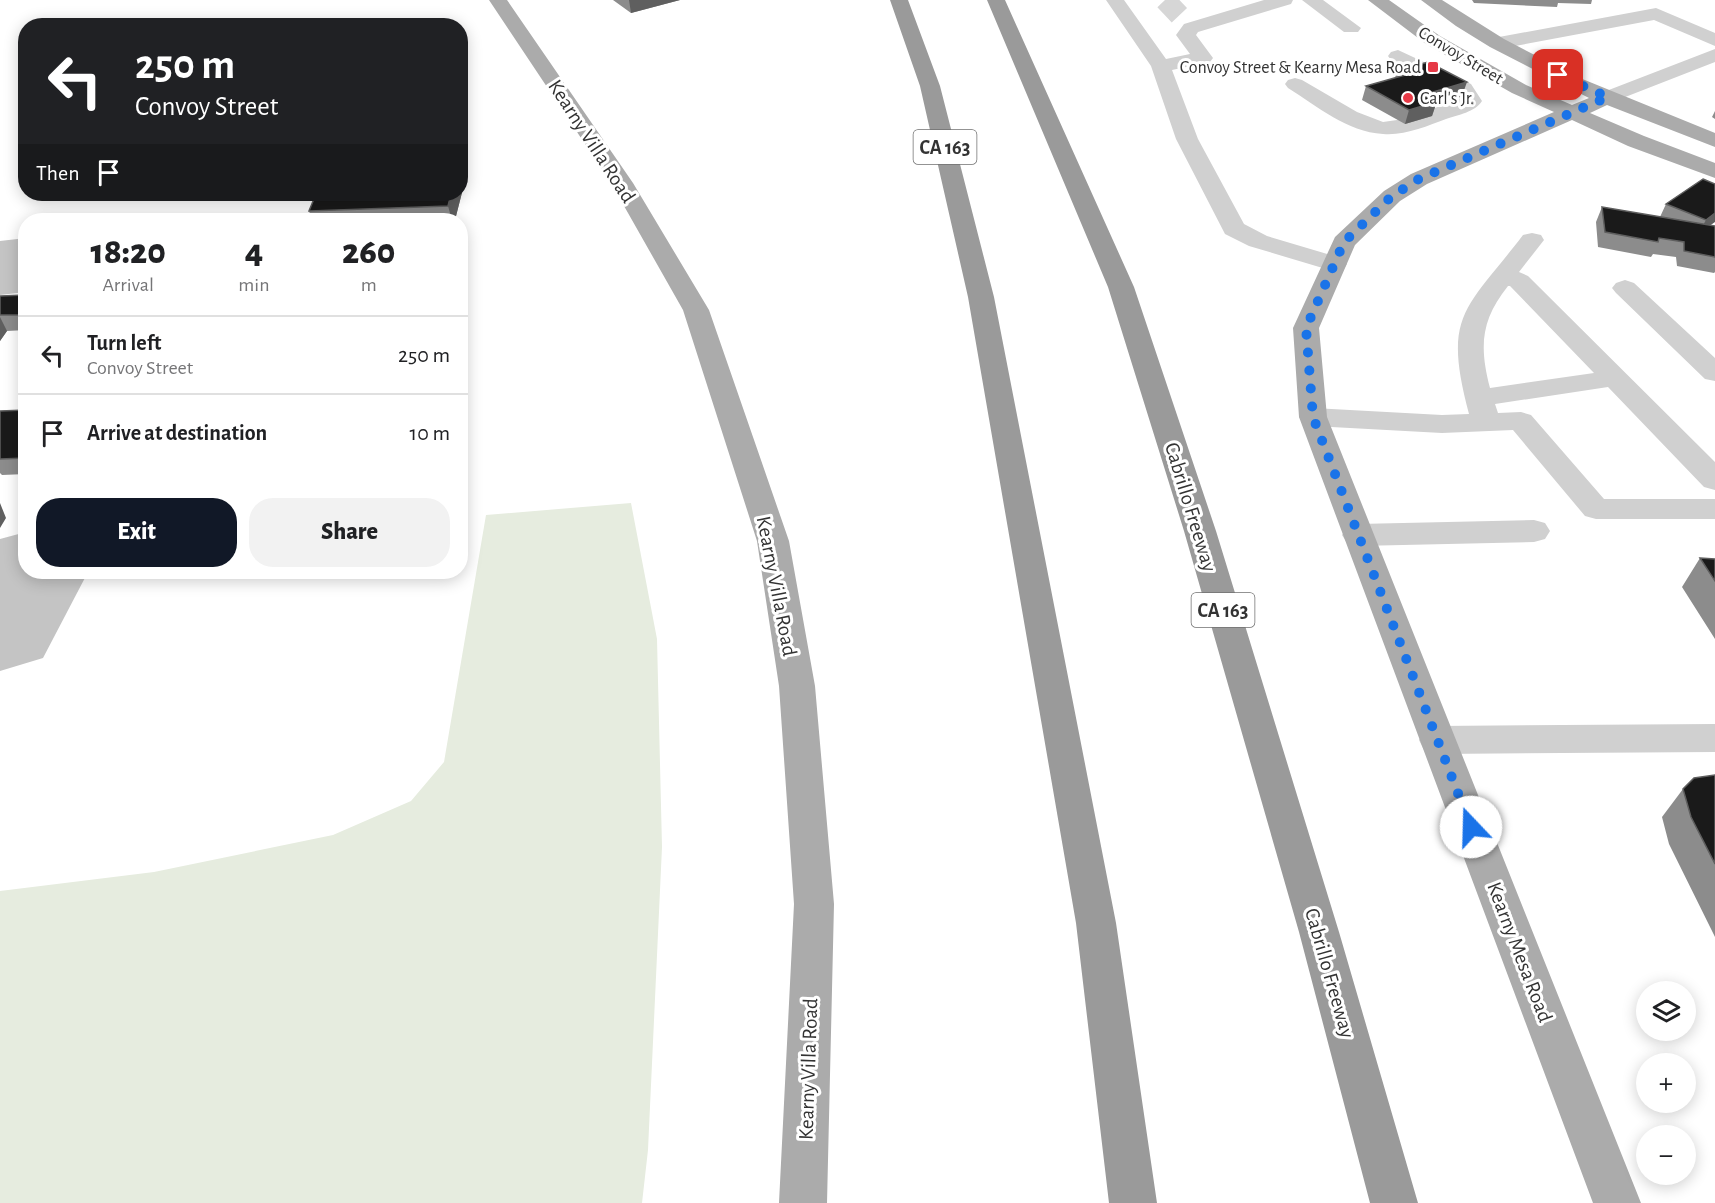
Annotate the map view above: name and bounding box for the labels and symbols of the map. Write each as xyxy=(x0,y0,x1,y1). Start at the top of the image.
street label: Convoy Street xyxy=(1415,24,1506,88)
pin xyxy=(1532,49,1583,100)
place label: Convoy Street & Kearny Mesa Road xyxy=(1180,59,1421,77)
marker: Convoy Street & Kearny Mesa Road xyxy=(1426,60,1440,74)
street label: Kearny Villa Road xyxy=(544,76,639,207)
place label: Carl's Jr. xyxy=(1420,90,1474,108)
marker: Carl's Jr. xyxy=(1401,91,1415,105)
road number: CA 163 xyxy=(914,130,976,164)
street label: Cabrillo Freeway xyxy=(1161,440,1220,574)
street label: Kearny Villa Road xyxy=(753,514,800,658)
road number: CA 163 xyxy=(1192,593,1254,627)
position arrow xyxy=(1439,795,1503,859)
street label: Kearny Mesa Road xyxy=(1483,879,1556,1025)
street label: Cabrillo Freeway xyxy=(1301,906,1358,1040)
street label: Kearny Villa Road xyxy=(796,998,821,1140)

